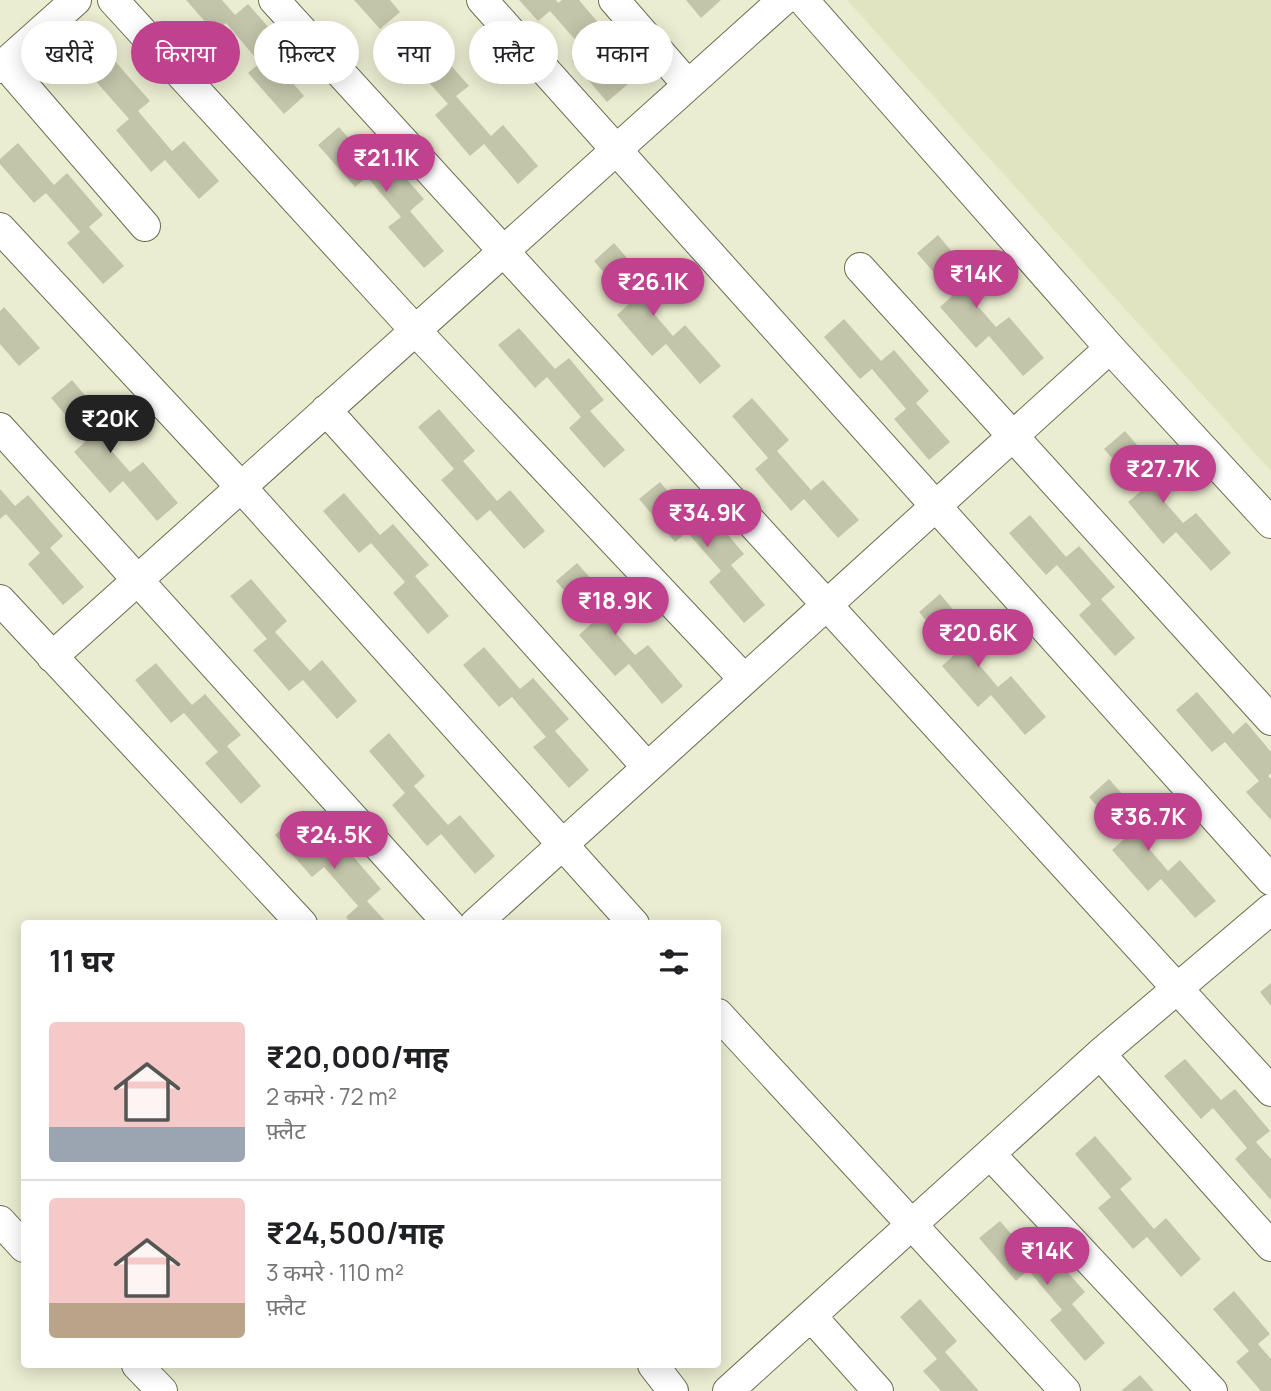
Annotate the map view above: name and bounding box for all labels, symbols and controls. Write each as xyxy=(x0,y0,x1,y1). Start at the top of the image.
chip: खरीदें xyxy=(21,21,117,84)
chip: किराया xyxy=(131,21,240,84)
chip: फ़िल्टर xyxy=(254,21,359,84)
chip: नया xyxy=(373,21,455,84)
chip: फ़्लैट xyxy=(469,21,558,84)
chip: मकान xyxy=(572,21,673,84)
pin: ₹21.1K xyxy=(329,134,443,194)
text: ₹21.1K xyxy=(353,141,419,173)
pin: ₹14K xyxy=(935,250,1017,310)
text: ₹14K xyxy=(949,257,1003,289)
pin: ₹26.1K xyxy=(596,258,710,318)
text: ₹26.1K xyxy=(617,265,689,297)
pin: ₹20K xyxy=(69,396,151,455)
text: ₹20K xyxy=(81,402,139,434)
pin: ₹27.7K xyxy=(1106,446,1220,505)
text: ₹27.7K xyxy=(1126,452,1200,484)
pin: ₹34.9K xyxy=(650,490,764,549)
text: ₹34.9K xyxy=(668,496,746,528)
pin: ₹18.9K xyxy=(558,578,672,637)
text: ₹18.9K xyxy=(578,584,652,616)
pin: ₹20.6K xyxy=(921,610,1035,669)
text: ₹20.6K xyxy=(938,616,1018,648)
pin: ₹36.7K xyxy=(1091,794,1205,853)
text: ₹36.7K xyxy=(1110,800,1186,832)
pin: ₹24.5K xyxy=(277,812,391,871)
text: ₹24.5K xyxy=(296,818,372,850)
text: 11 घर xyxy=(49,940,114,981)
icon: filters xyxy=(655,943,693,981)
text: ₹20,000/माह xyxy=(266,1036,449,1077)
icon: home xyxy=(105,1050,189,1134)
text: 2 कमरे · 72 m² xyxy=(266,1080,397,1112)
text: फ़्लैट xyxy=(266,1114,306,1146)
text: ₹24,500/माह xyxy=(266,1212,444,1253)
icon: home xyxy=(105,1226,189,1310)
pin: ₹14K xyxy=(1006,1228,1088,1287)
text: ₹14K xyxy=(1020,1234,1074,1266)
text: 3 कमरे · 110 m² xyxy=(266,1256,404,1288)
text: फ़्लैट xyxy=(266,1290,306,1322)

